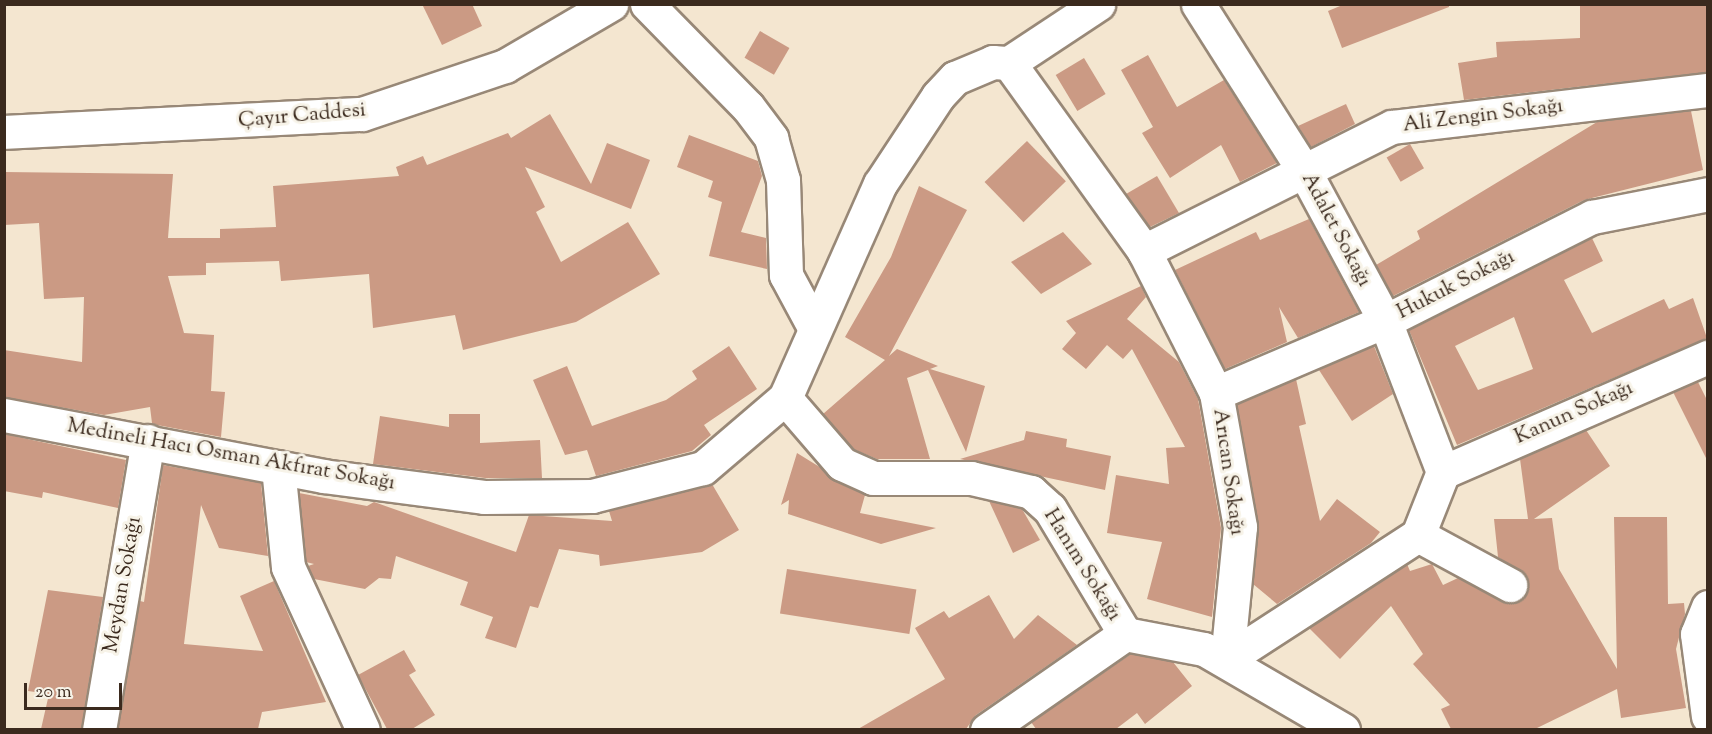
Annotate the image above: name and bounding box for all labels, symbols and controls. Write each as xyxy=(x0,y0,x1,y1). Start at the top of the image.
street label: Ali Zengin Sokağı xyxy=(1401,94,1565,138)
street label: Çayır Caddesi xyxy=(237,98,367,134)
street label: Adalet Sokağı xyxy=(1295,169,1377,291)
street label: Hukuk Sokağı xyxy=(1393,245,1519,325)
street label: Kanun Sokağı xyxy=(1511,376,1637,450)
street label: Arıcan Sokağı xyxy=(1207,407,1249,537)
street label: Medineli Hacı Osman Akfırat Sokağı xyxy=(65,414,397,496)
street label: Hanım Sokağı xyxy=(1038,504,1126,626)
street label: Meydan Sokağı xyxy=(99,515,147,655)
scale bar xyxy=(27,671,124,709)
text: 20 m xyxy=(35,680,72,706)

